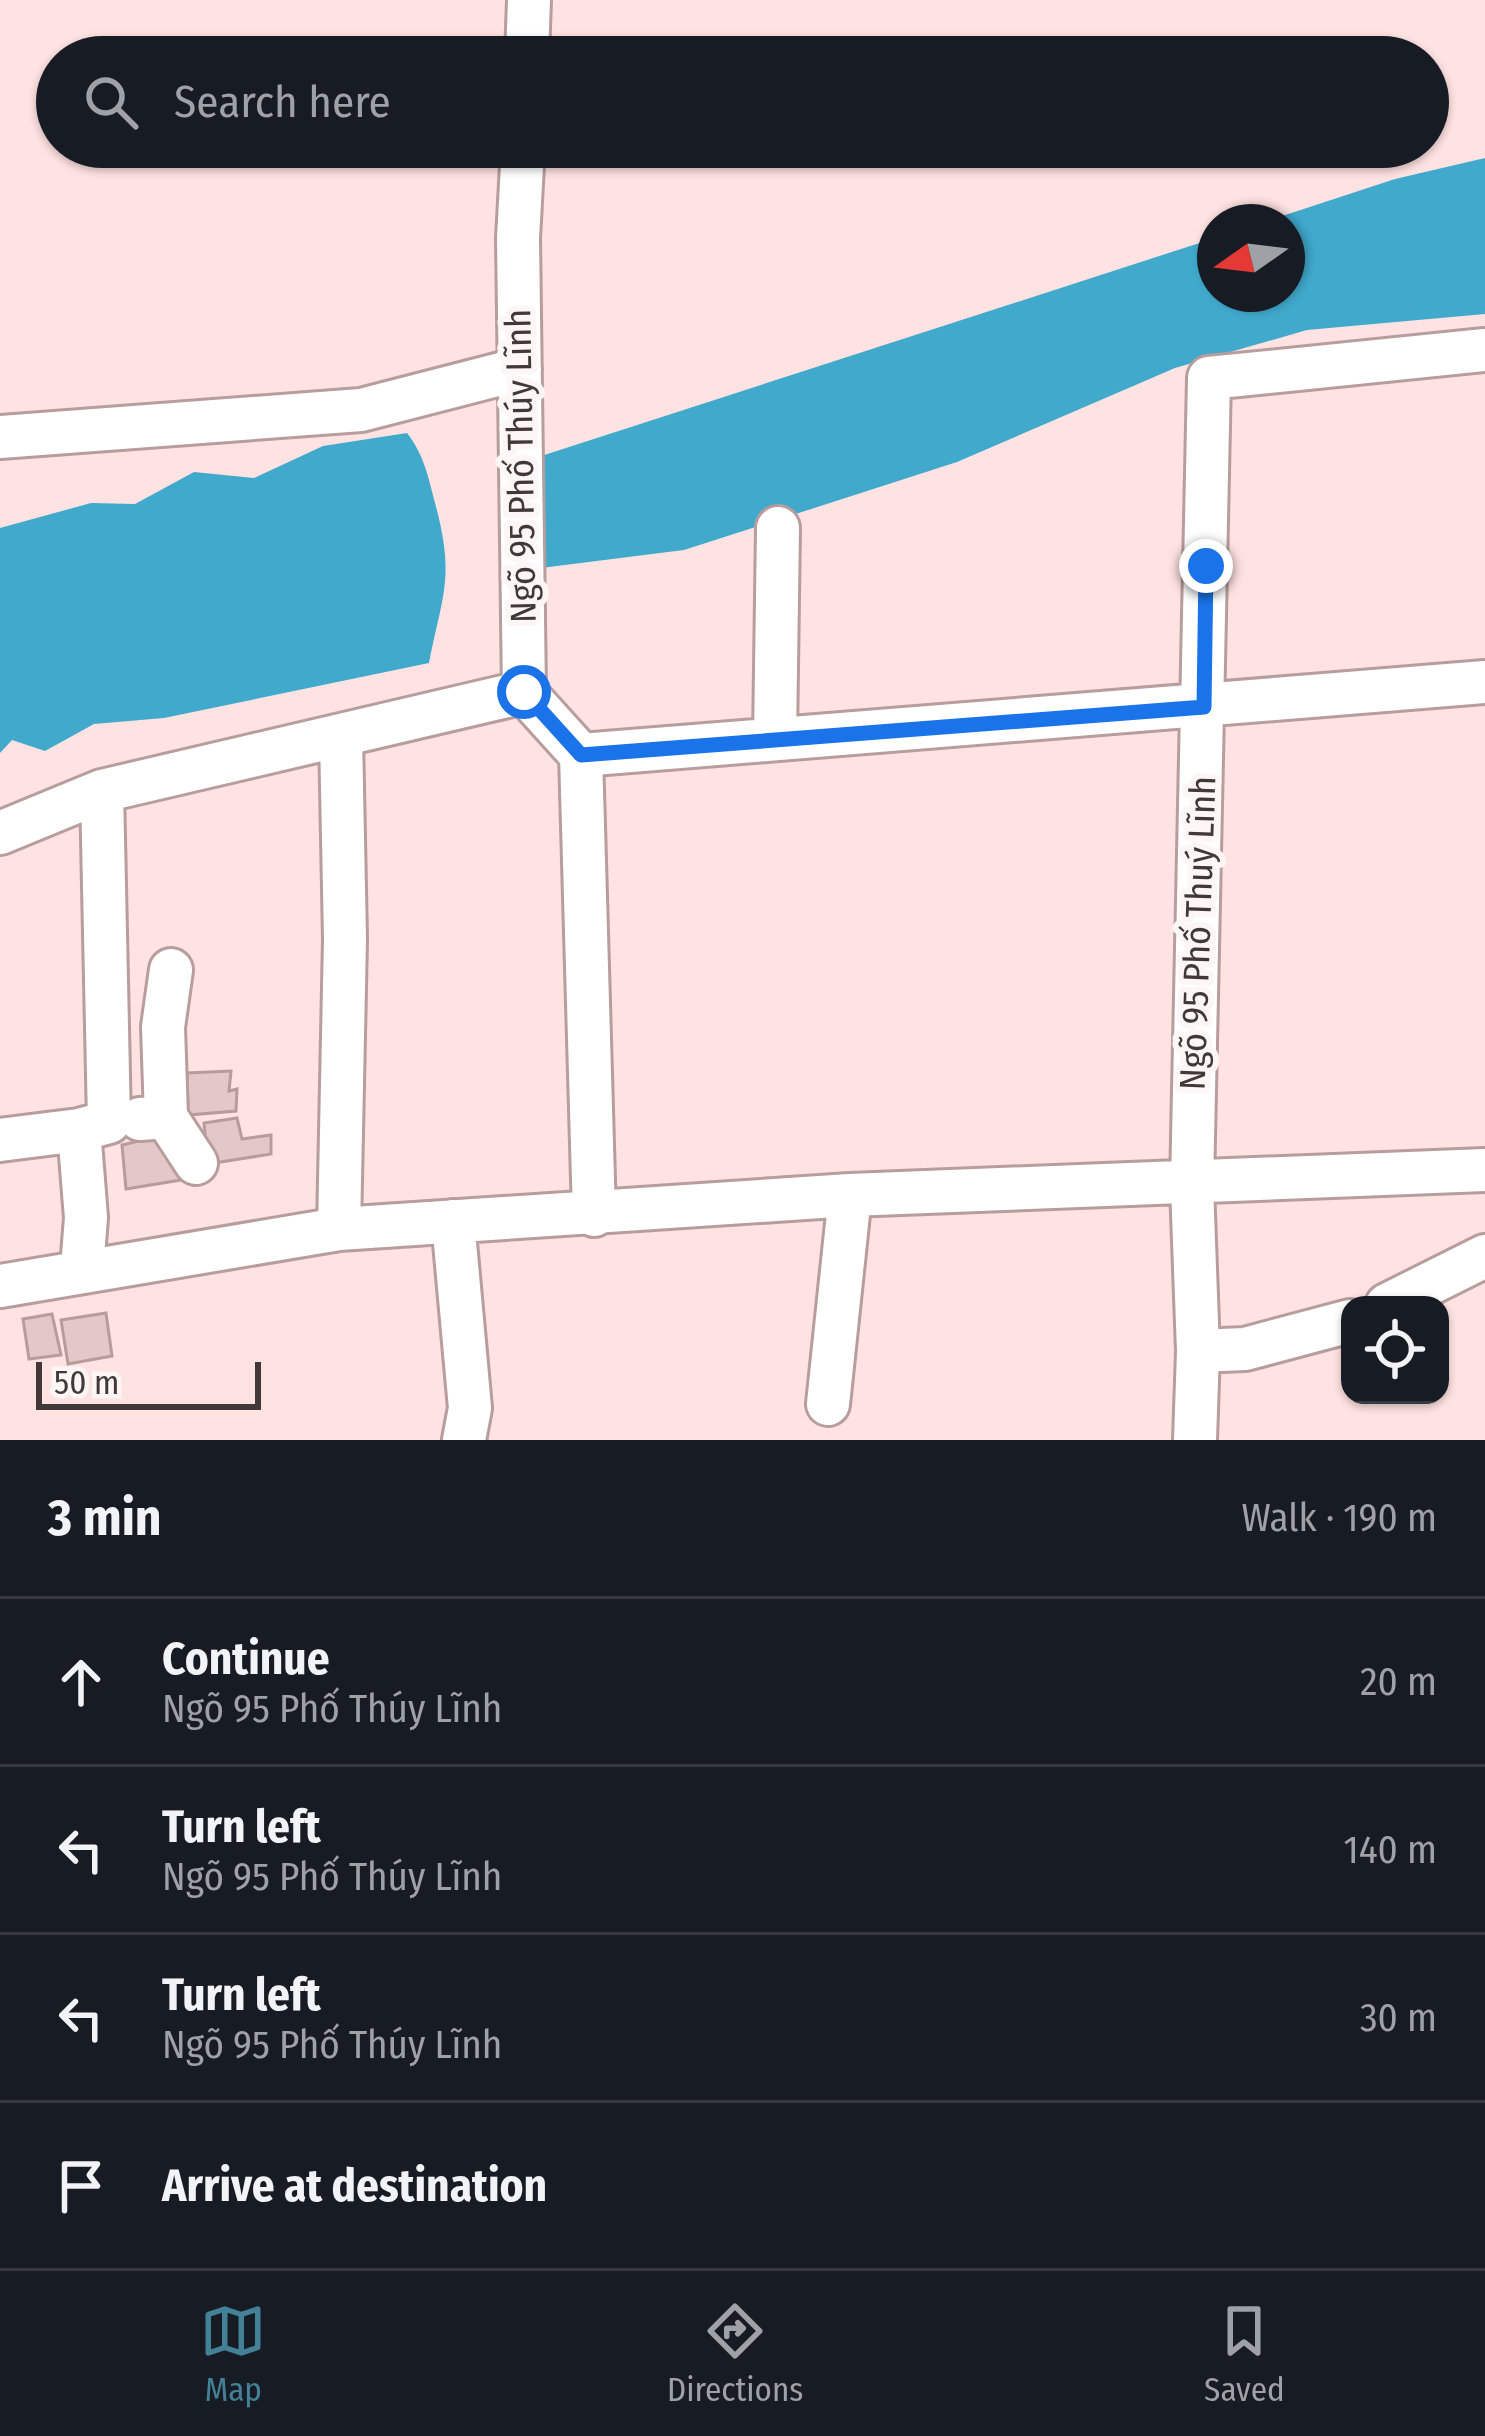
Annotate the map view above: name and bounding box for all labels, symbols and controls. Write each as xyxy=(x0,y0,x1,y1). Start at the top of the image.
search box xyxy=(36,36,1449,168)
icon: search xyxy=(78,69,144,135)
text: Search here xyxy=(174,75,391,129)
north arrow xyxy=(1197,204,1305,312)
street label: Ngõ 95 Phố Thúy Lĩnh xyxy=(496,309,546,623)
route end xyxy=(1179,539,1233,593)
route start xyxy=(497,665,551,719)
street label: Ngõ 95 Phố Thuý Lĩnh xyxy=(1171,775,1225,1091)
map controls xyxy=(1341,1296,1449,1404)
button: locate xyxy=(1341,1296,1449,1404)
scale bar xyxy=(36,1356,261,1409)
text: 50 m xyxy=(54,1363,119,1403)
text: 3 min xyxy=(48,1487,162,1549)
text: Walk · 190 m xyxy=(1242,1495,1437,1541)
text: Continue xyxy=(162,1632,330,1686)
icon: ahead xyxy=(48,1649,114,1715)
text: 20 m xyxy=(1360,1659,1437,1705)
text: Ngõ 95 Phố Thúy Lĩnh xyxy=(162,1686,502,1732)
text: Turn left xyxy=(162,1800,321,1854)
icon: left xyxy=(48,1817,114,1883)
text: 140 m xyxy=(1343,1827,1437,1873)
text: Ngõ 95 Phố Thúy Lĩnh xyxy=(162,1854,502,1900)
text: Turn left xyxy=(162,1968,321,2022)
icon: left xyxy=(48,1985,114,2051)
text: 30 m xyxy=(1360,1995,1437,2041)
text: Ngõ 95 Phố Thúy Lĩnh xyxy=(162,2022,502,2068)
icon: arrive xyxy=(48,2153,114,2219)
text: Arrive at destination xyxy=(162,2159,547,2213)
tab: Map xyxy=(200,2298,266,2410)
tab: Directions xyxy=(667,2298,803,2410)
tab: Saved xyxy=(1204,2298,1285,2410)

